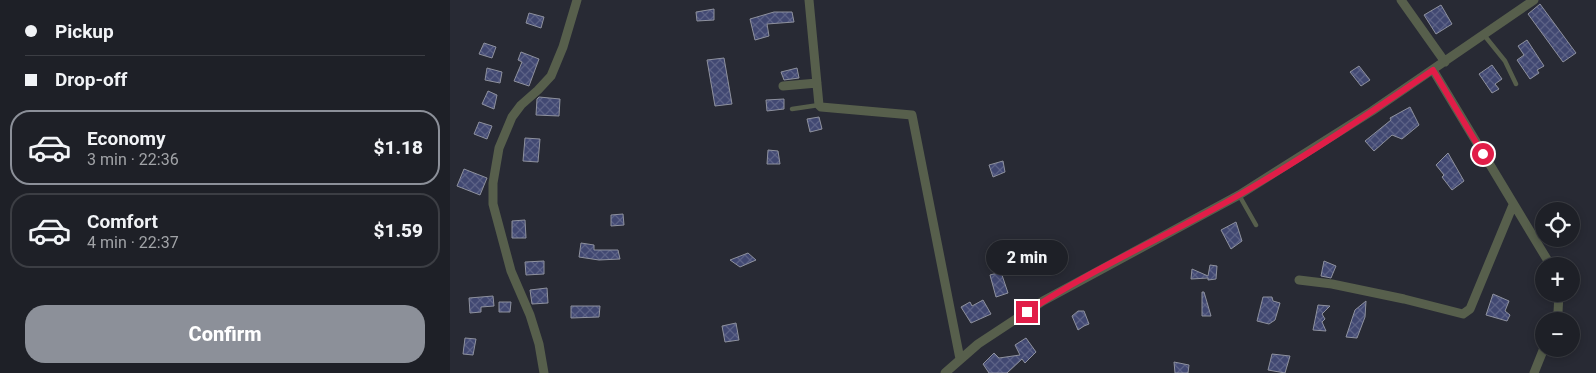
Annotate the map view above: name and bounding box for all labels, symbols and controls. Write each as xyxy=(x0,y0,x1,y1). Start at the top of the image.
text: Pickup xyxy=(55,20,114,43)
text: Drop-off xyxy=(55,68,127,91)
icon: car xyxy=(27,125,72,170)
text: Economy xyxy=(87,127,166,150)
text: $1.18 xyxy=(374,136,423,159)
route start xyxy=(1472,143,1494,165)
text: 3 min · 22:36 xyxy=(87,150,179,169)
map controls xyxy=(1535,202,1580,357)
button: locate xyxy=(1535,202,1580,247)
icon: car xyxy=(27,208,72,253)
text: Comfort xyxy=(87,210,158,233)
text: $1.59 xyxy=(374,219,423,242)
text: 4 min · 22:37 xyxy=(87,233,179,252)
callout: 2 min xyxy=(986,240,1068,274)
text: 2 min xyxy=(1007,248,1047,267)
button: + xyxy=(1535,257,1580,302)
route end xyxy=(1016,301,1038,323)
button: Confirm xyxy=(25,305,425,363)
button: − xyxy=(1535,312,1580,357)

